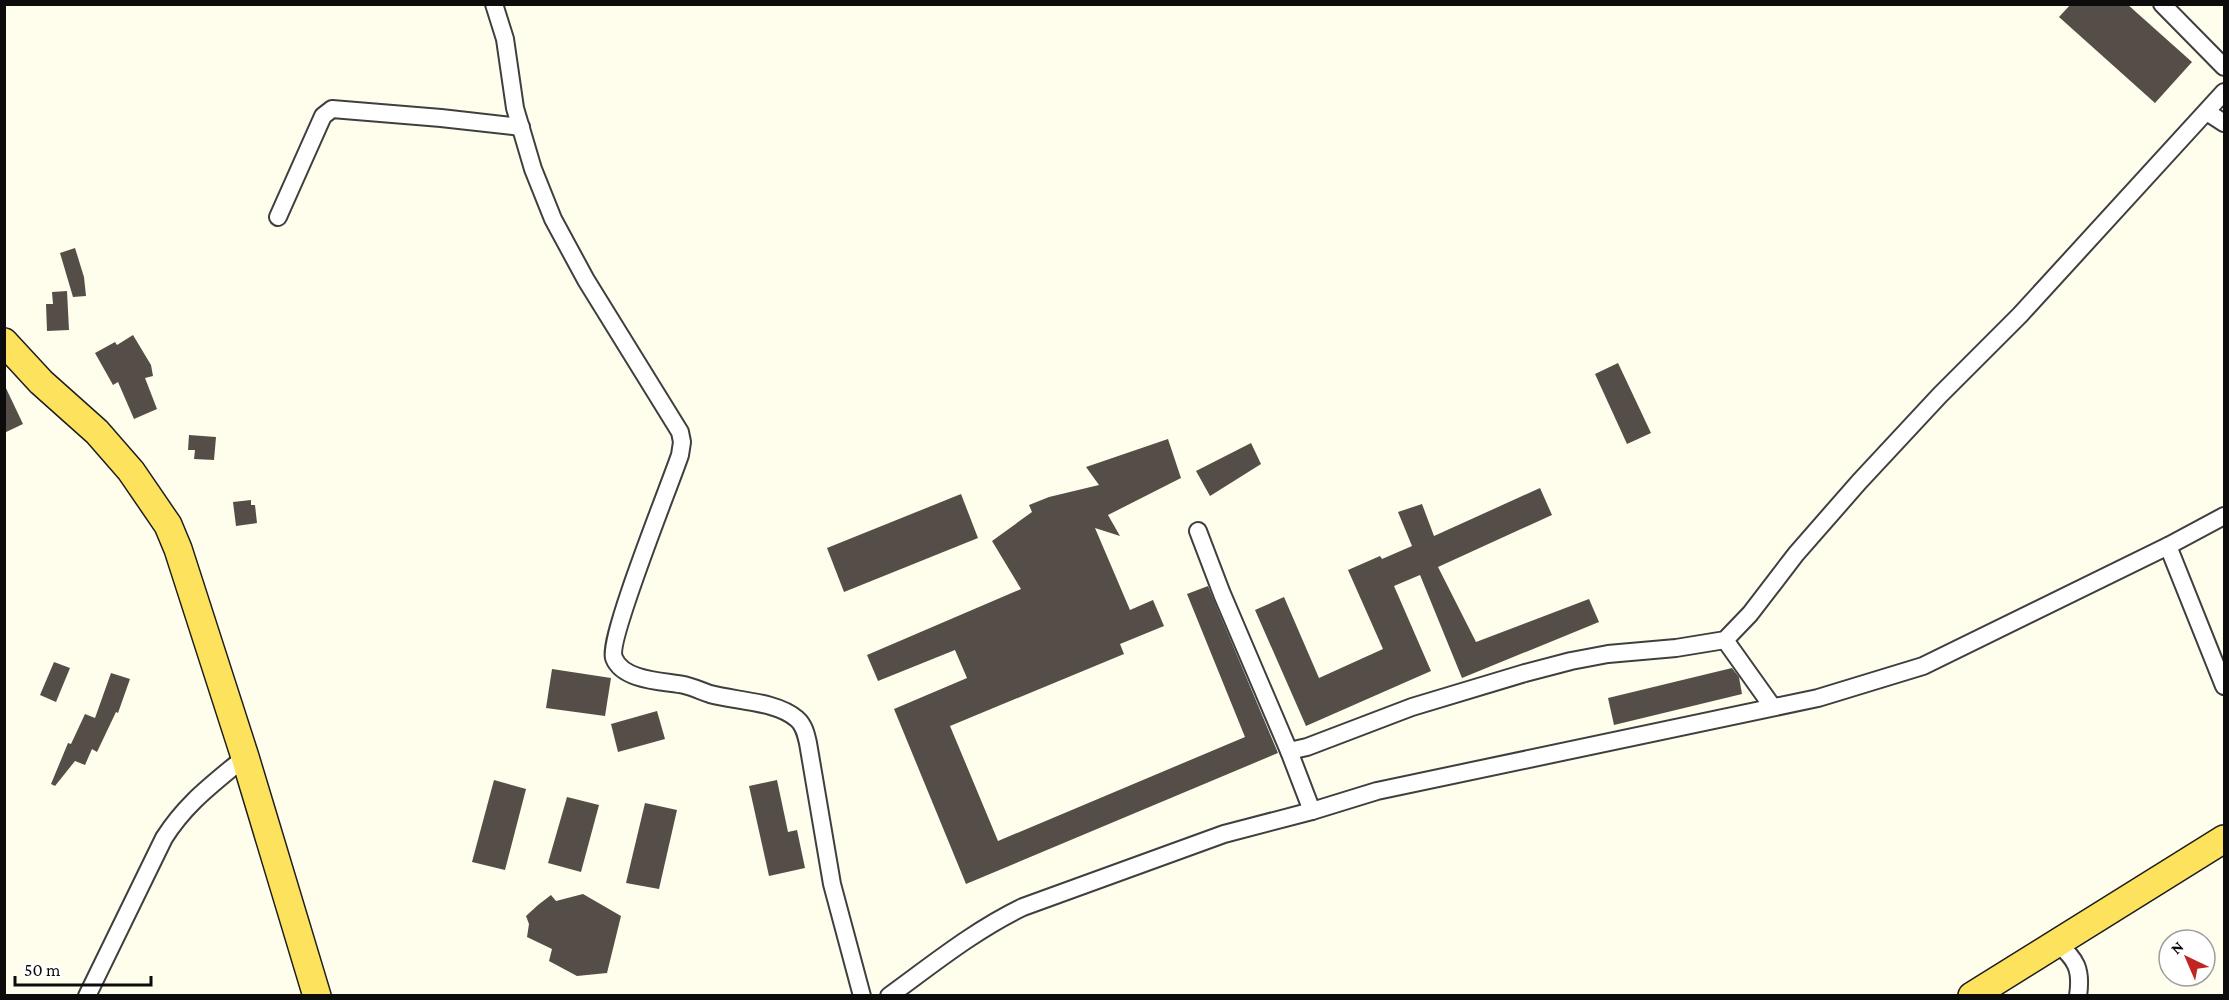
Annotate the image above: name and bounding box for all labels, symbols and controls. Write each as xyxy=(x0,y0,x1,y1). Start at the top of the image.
north arrow xyxy=(2157,928,2217,988)
text: N xyxy=(2167,938,2187,957)
scale bar xyxy=(15,949,152,987)
text: 50 m xyxy=(24,960,61,980)

